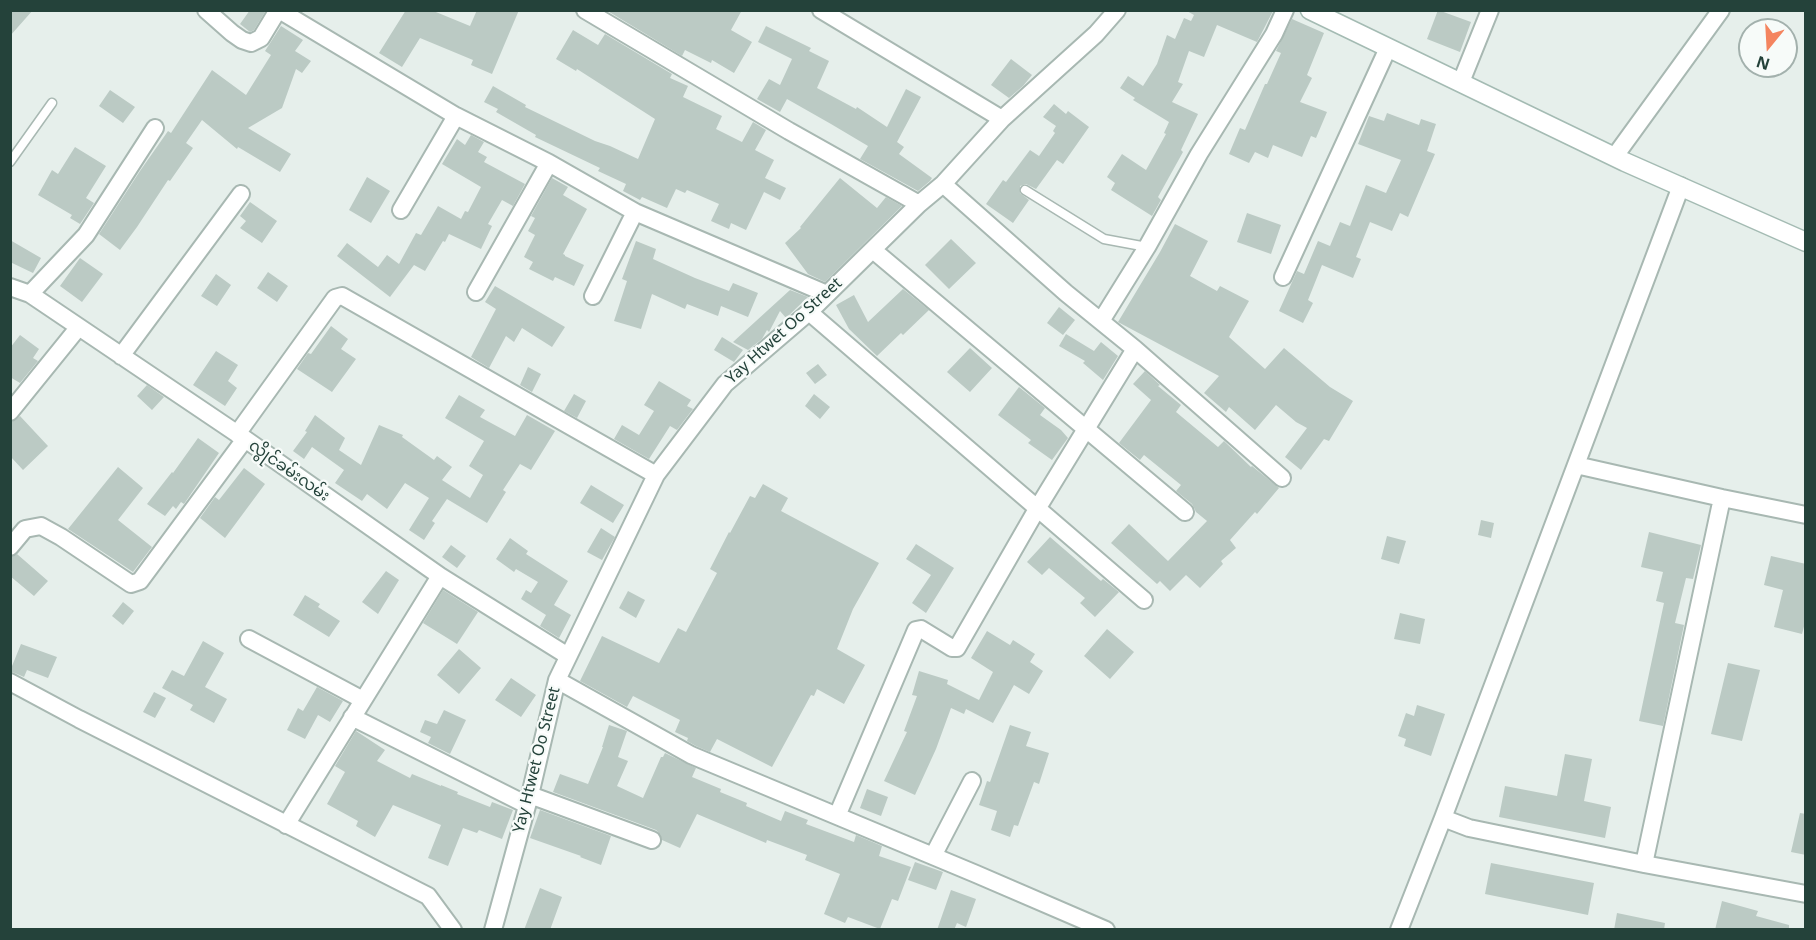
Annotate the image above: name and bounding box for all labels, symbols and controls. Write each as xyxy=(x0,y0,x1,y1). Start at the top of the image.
north arrow xyxy=(1738,18,1798,78)
text: N xyxy=(1753,51,1773,76)
street label: Yay Htwet Oo Street xyxy=(722,274,846,388)
street label: လွိုင်ခမ်းလမ်း xyxy=(245,436,333,506)
street label: Yay Htwet Oo Street xyxy=(510,685,564,835)

